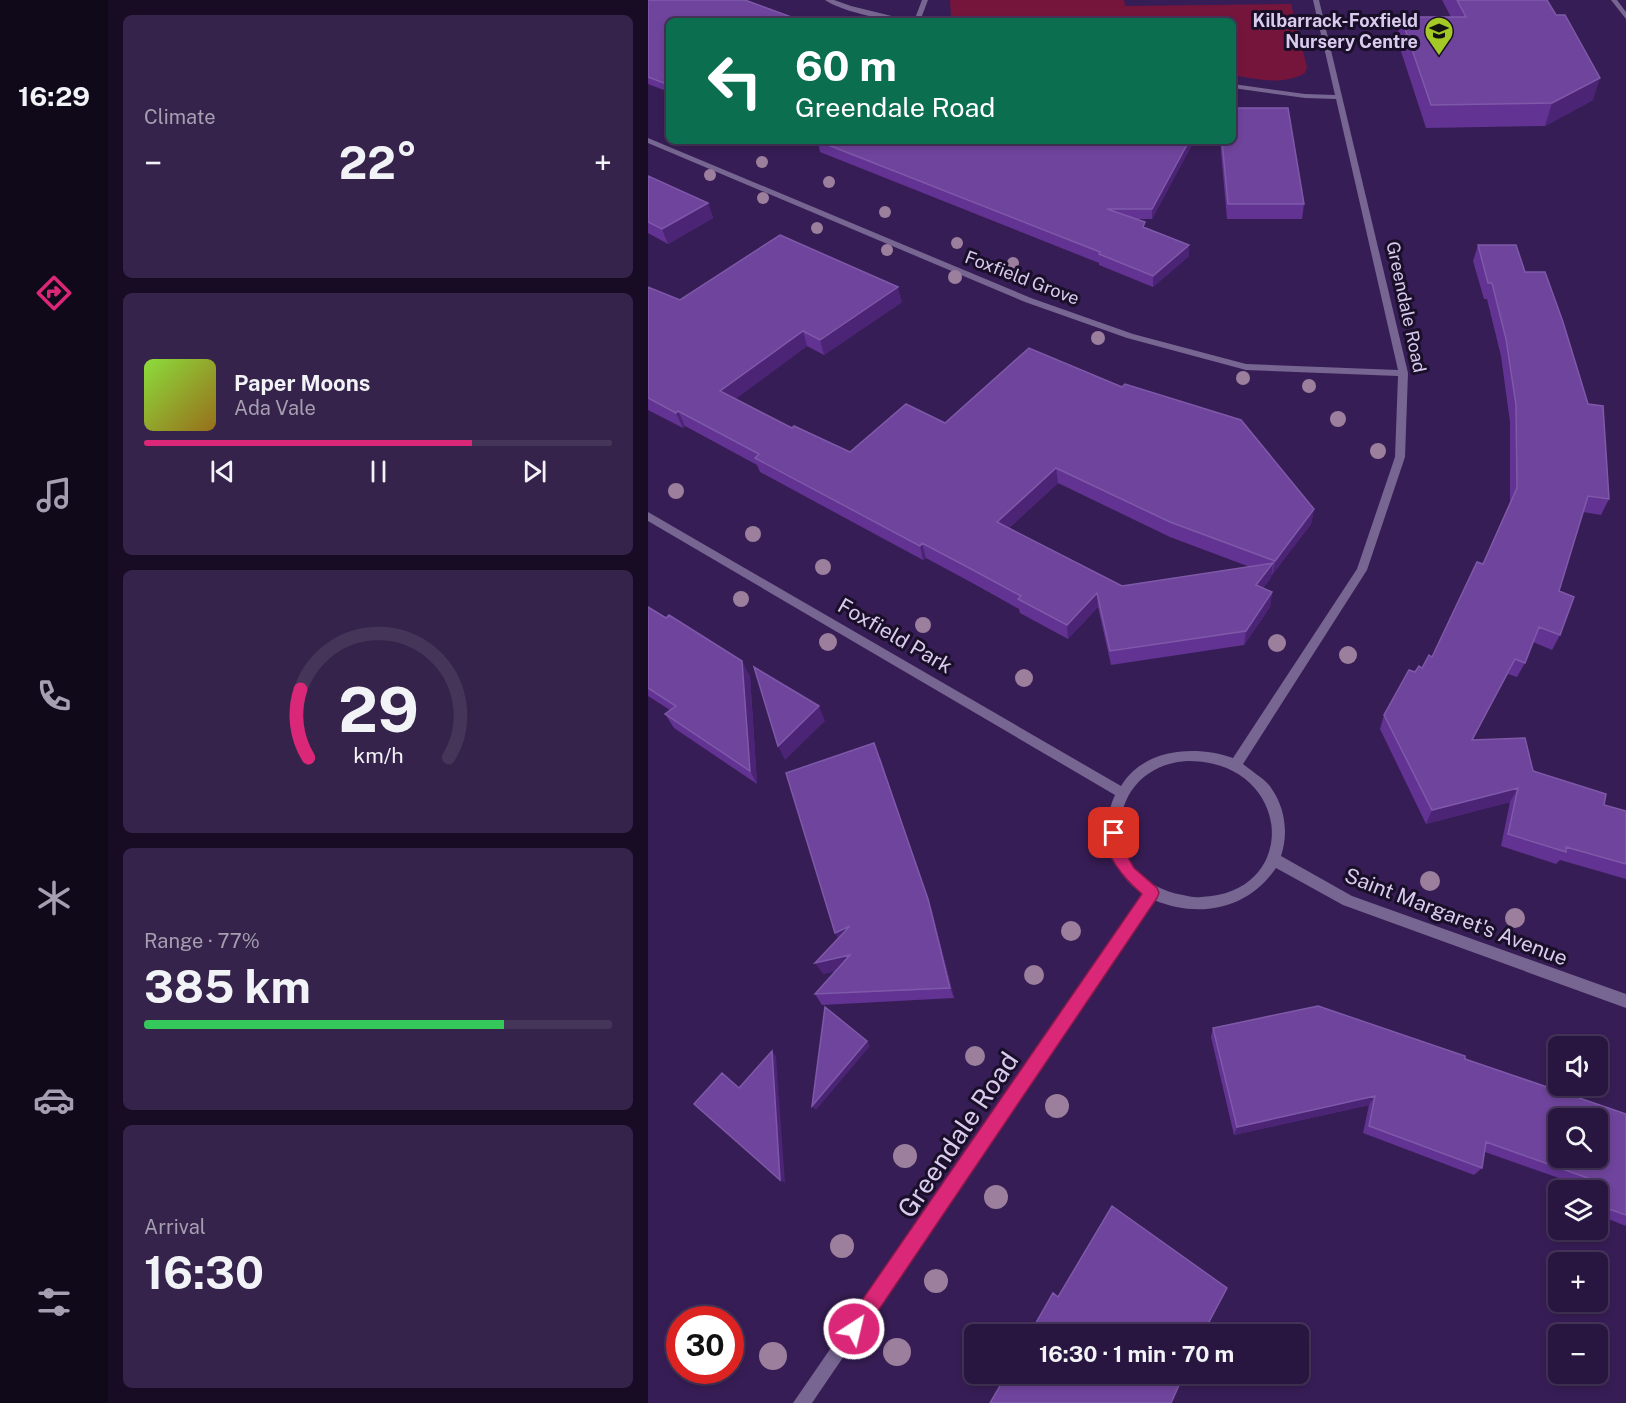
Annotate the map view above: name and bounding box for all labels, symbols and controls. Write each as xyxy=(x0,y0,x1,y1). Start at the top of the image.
place label: Kilbarrack-Foxfield Nursery Centre xyxy=(1253,10,1418,52)
school or university icon: Kilbarrack-Foxfield Nursery Centre xyxy=(1423,15,1455,57)
text: 60 m xyxy=(795,41,897,90)
icon: left xyxy=(696,42,774,120)
text: 16:29 xyxy=(18,80,90,112)
text: Greendale Road xyxy=(795,91,995,123)
text: Climate xyxy=(144,105,216,129)
text: 22° xyxy=(339,136,417,189)
text: − xyxy=(144,144,162,182)
text: + xyxy=(594,144,612,182)
street label: Greendale Road xyxy=(1382,239,1431,374)
street label: Foxfield Grove xyxy=(962,246,1082,309)
icon: directions xyxy=(33,272,75,314)
text: Paper Moons xyxy=(234,370,370,396)
text: Ada Vale xyxy=(234,396,316,420)
icon: previous xyxy=(206,455,239,488)
icon: pause xyxy=(362,455,395,488)
icon: next xyxy=(518,455,551,488)
icon: music xyxy=(33,474,75,516)
street label: Foxfield Park xyxy=(833,593,957,679)
text: 29 xyxy=(338,674,418,747)
icon: phone xyxy=(33,675,75,717)
text: km/h xyxy=(353,744,403,769)
pin xyxy=(1088,807,1139,858)
icon: arrive xyxy=(1097,816,1130,849)
street label: Saint Margaret's Avenue xyxy=(1341,862,1571,971)
icon: climate xyxy=(33,877,75,919)
text: Range · 77% xyxy=(144,929,260,953)
text: 385 km xyxy=(144,960,311,1013)
map controls xyxy=(1548,1036,1608,1384)
button: sound xyxy=(1548,1036,1608,1096)
street label: Greendale Road xyxy=(891,1046,1024,1223)
icon: car xyxy=(33,1079,75,1121)
button: search xyxy=(1548,1108,1608,1168)
button: layers xyxy=(1548,1180,1608,1240)
text: Arrival xyxy=(144,1215,206,1239)
text: 16:30 xyxy=(144,1246,264,1299)
button: + xyxy=(1548,1252,1608,1312)
icon: filters xyxy=(33,1281,75,1323)
position arrow xyxy=(822,1297,886,1361)
speed limit sign: 30 xyxy=(666,1306,744,1384)
button: − xyxy=(1548,1324,1608,1384)
text: 16:30 · 1 min · 70 m xyxy=(1039,1341,1234,1367)

